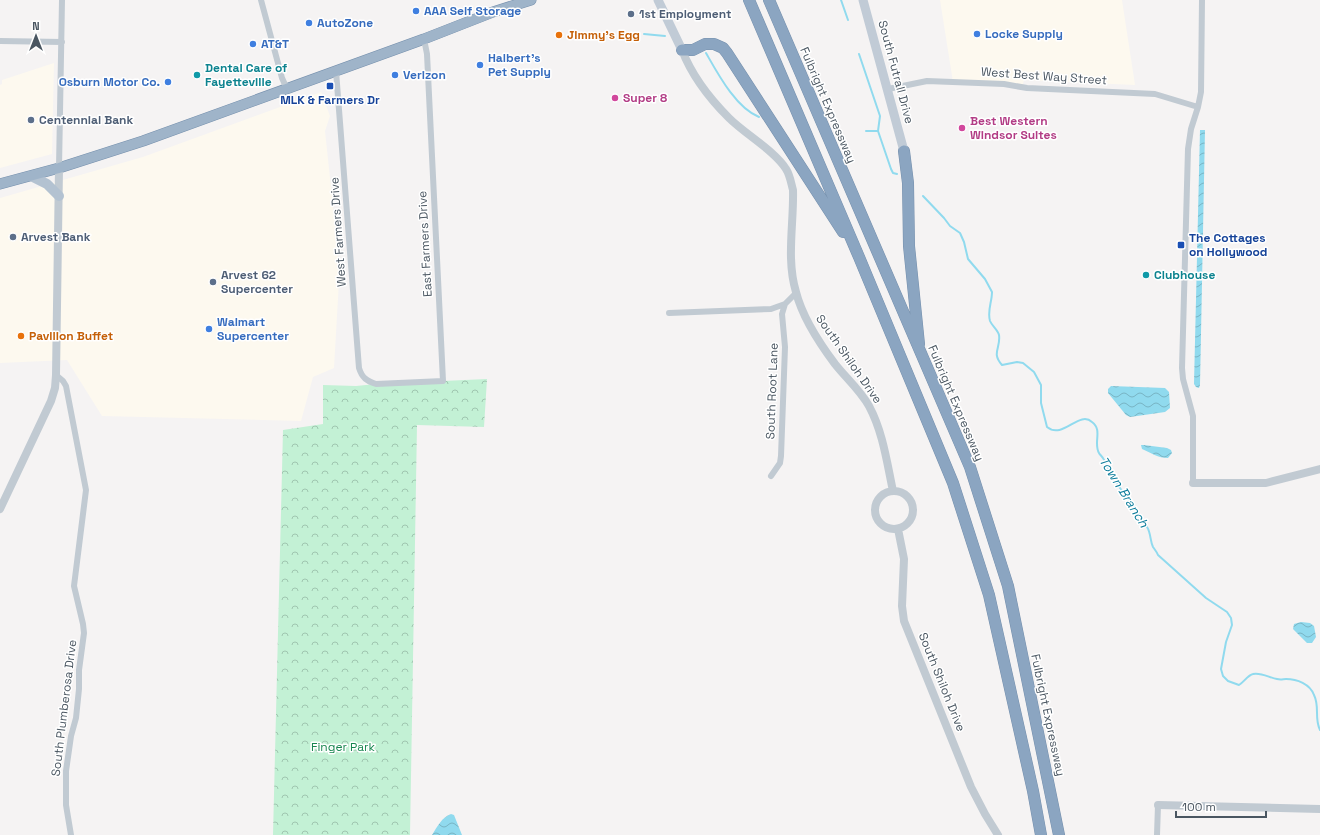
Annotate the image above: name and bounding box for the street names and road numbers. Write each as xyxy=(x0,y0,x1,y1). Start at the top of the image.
street label: South Futrall Drive xyxy=(875,19,917,125)
street label: Fulbright Expressway xyxy=(796,45,860,165)
street label: West Best Way Street xyxy=(980,64,1108,88)
street label: West Farmers Drive xyxy=(326,177,350,287)
street label: East Farmers Drive xyxy=(414,191,436,297)
street label: South Shiloh Drive xyxy=(812,311,886,407)
street label: South Root Lane xyxy=(762,342,782,440)
street label: Fulbright Expressway xyxy=(924,343,988,463)
street label: South Shiloh Drive xyxy=(915,630,969,734)
street label: South Plumberosa Drive xyxy=(48,639,80,777)
street label: Fulbright Expressway xyxy=(1027,652,1069,778)

